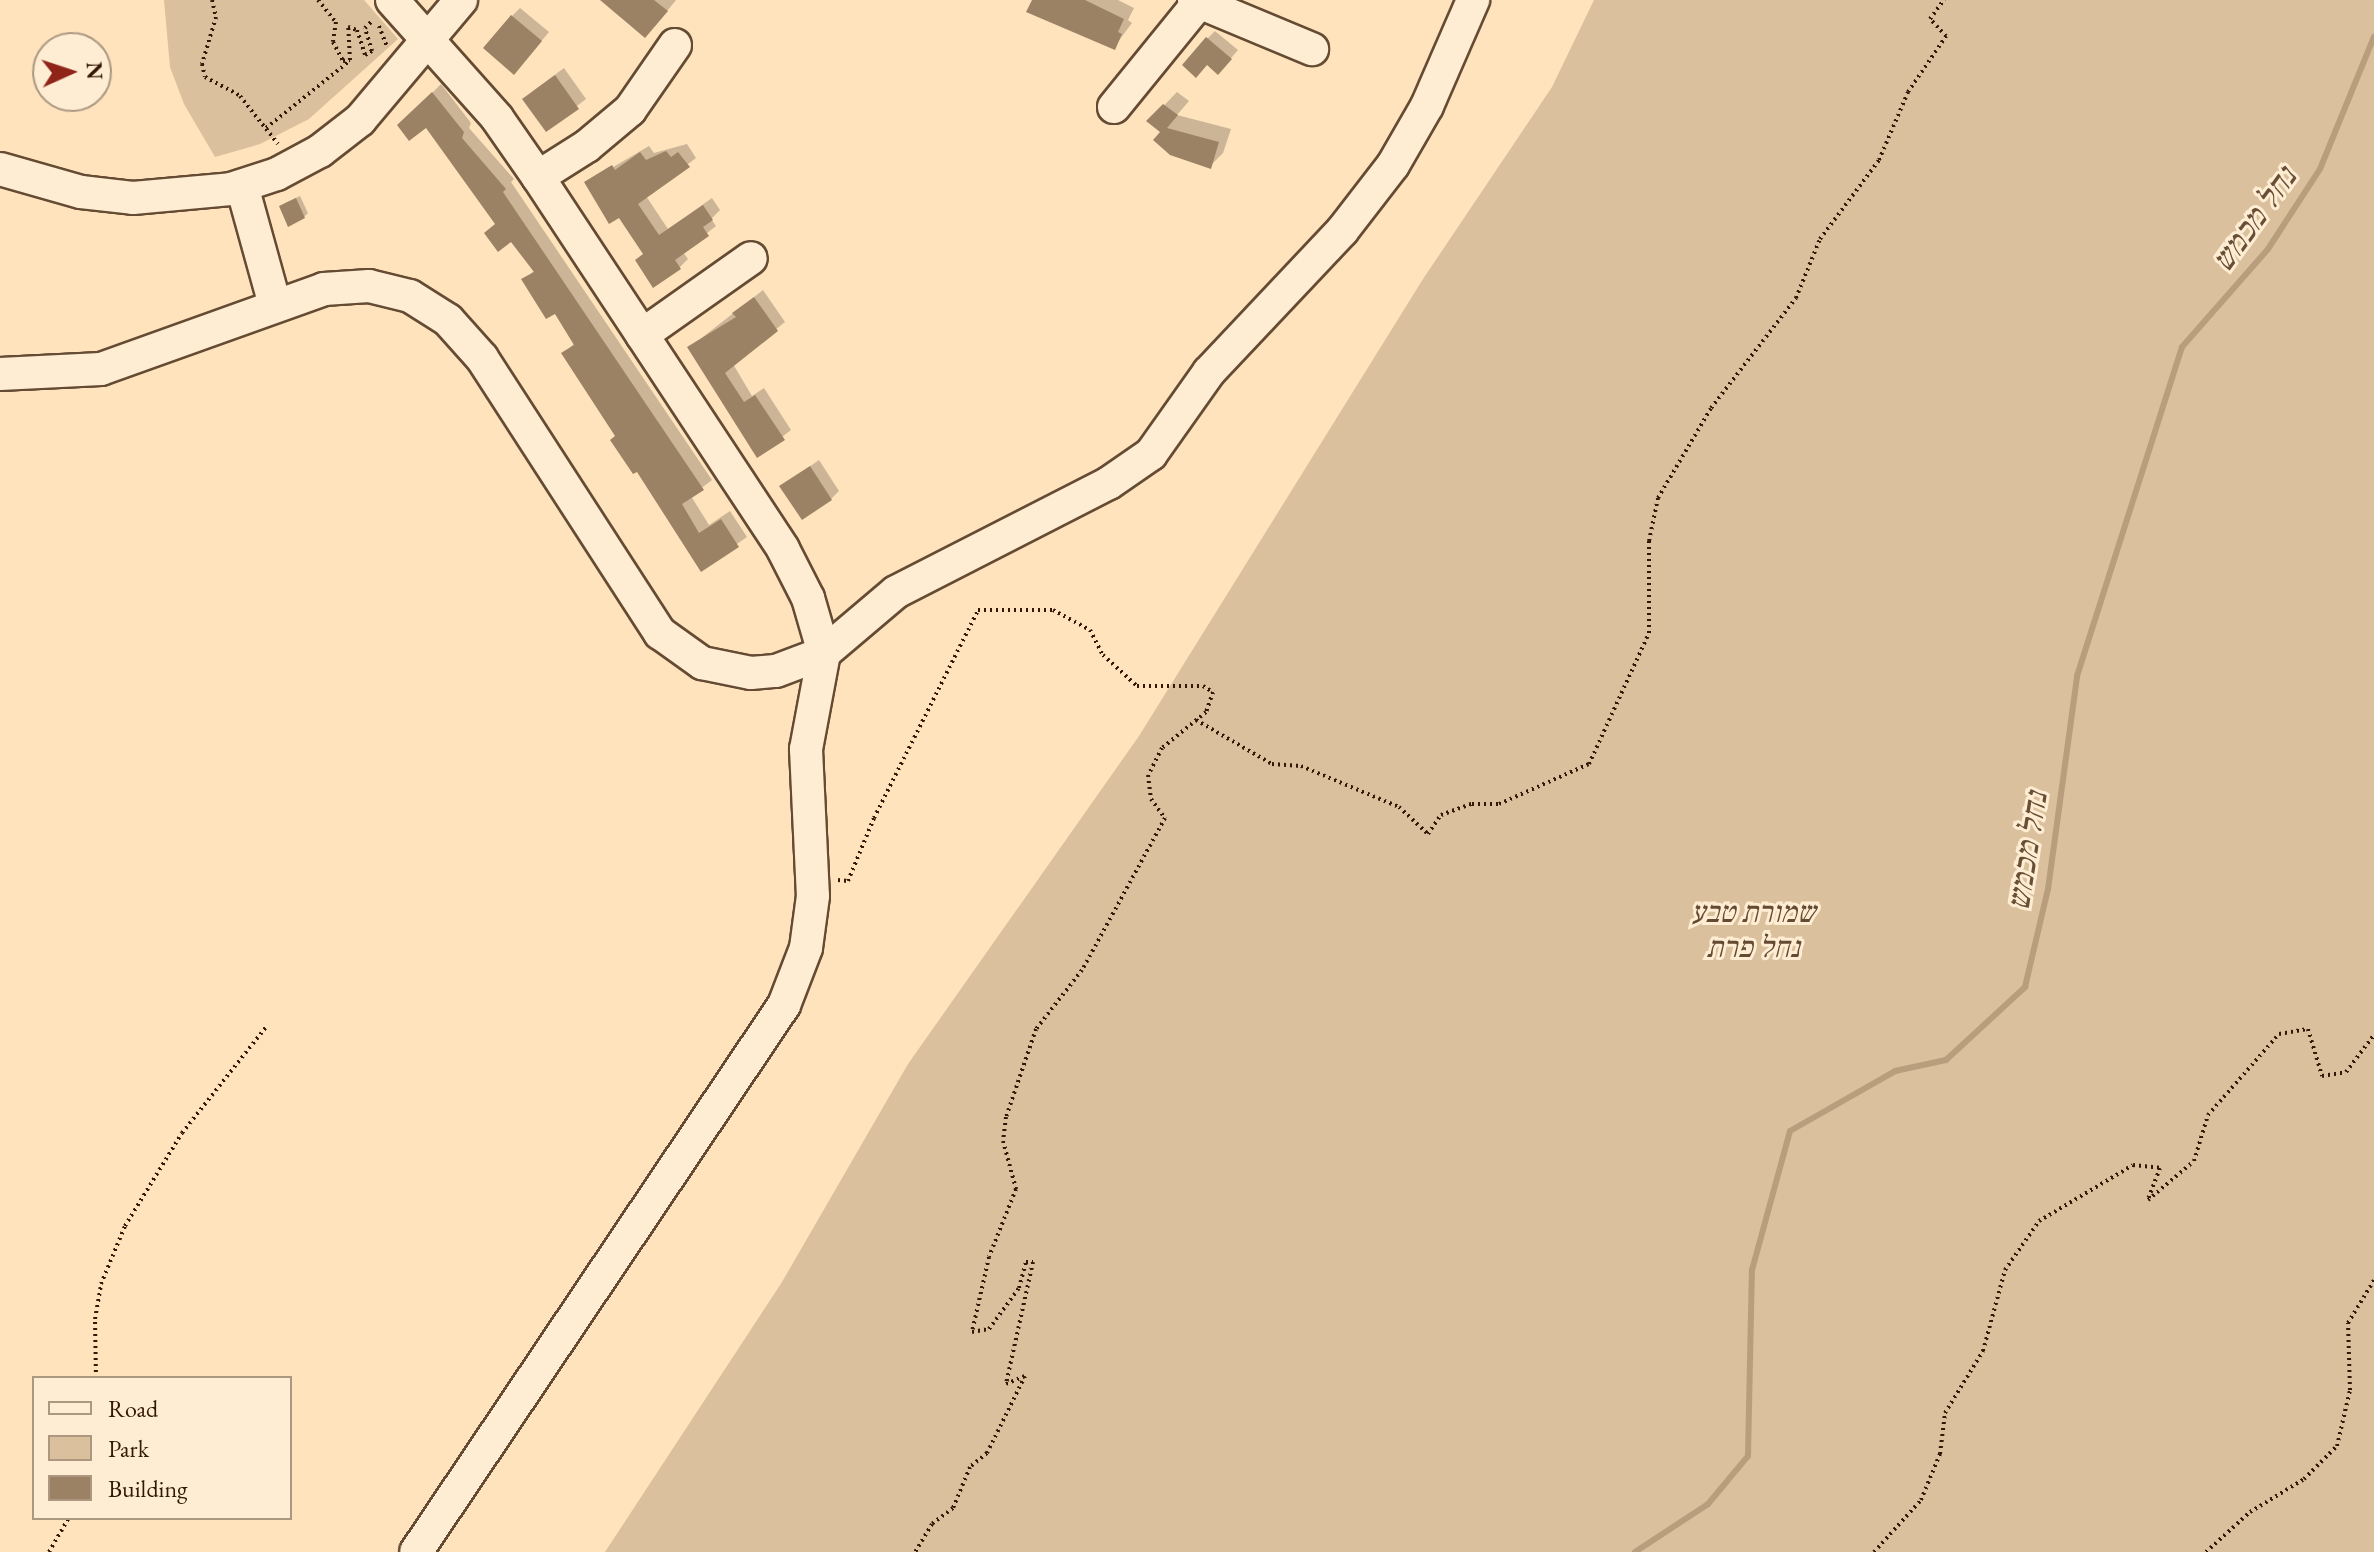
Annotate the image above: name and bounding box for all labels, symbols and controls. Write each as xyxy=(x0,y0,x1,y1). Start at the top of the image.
north arrow xyxy=(32,32,112,112)
text: N xyxy=(80,61,109,80)
water label: נחל מכמש xyxy=(2203,159,2305,279)
water label: נחל מכמש xyxy=(1999,789,2055,913)
park label: שמורת טבע נחל פרת xyxy=(1691,894,1815,964)
legend xyxy=(32,1376,292,1520)
text: Road xyxy=(108,1393,158,1424)
text: Park xyxy=(108,1433,149,1464)
text: Building xyxy=(108,1473,188,1504)

